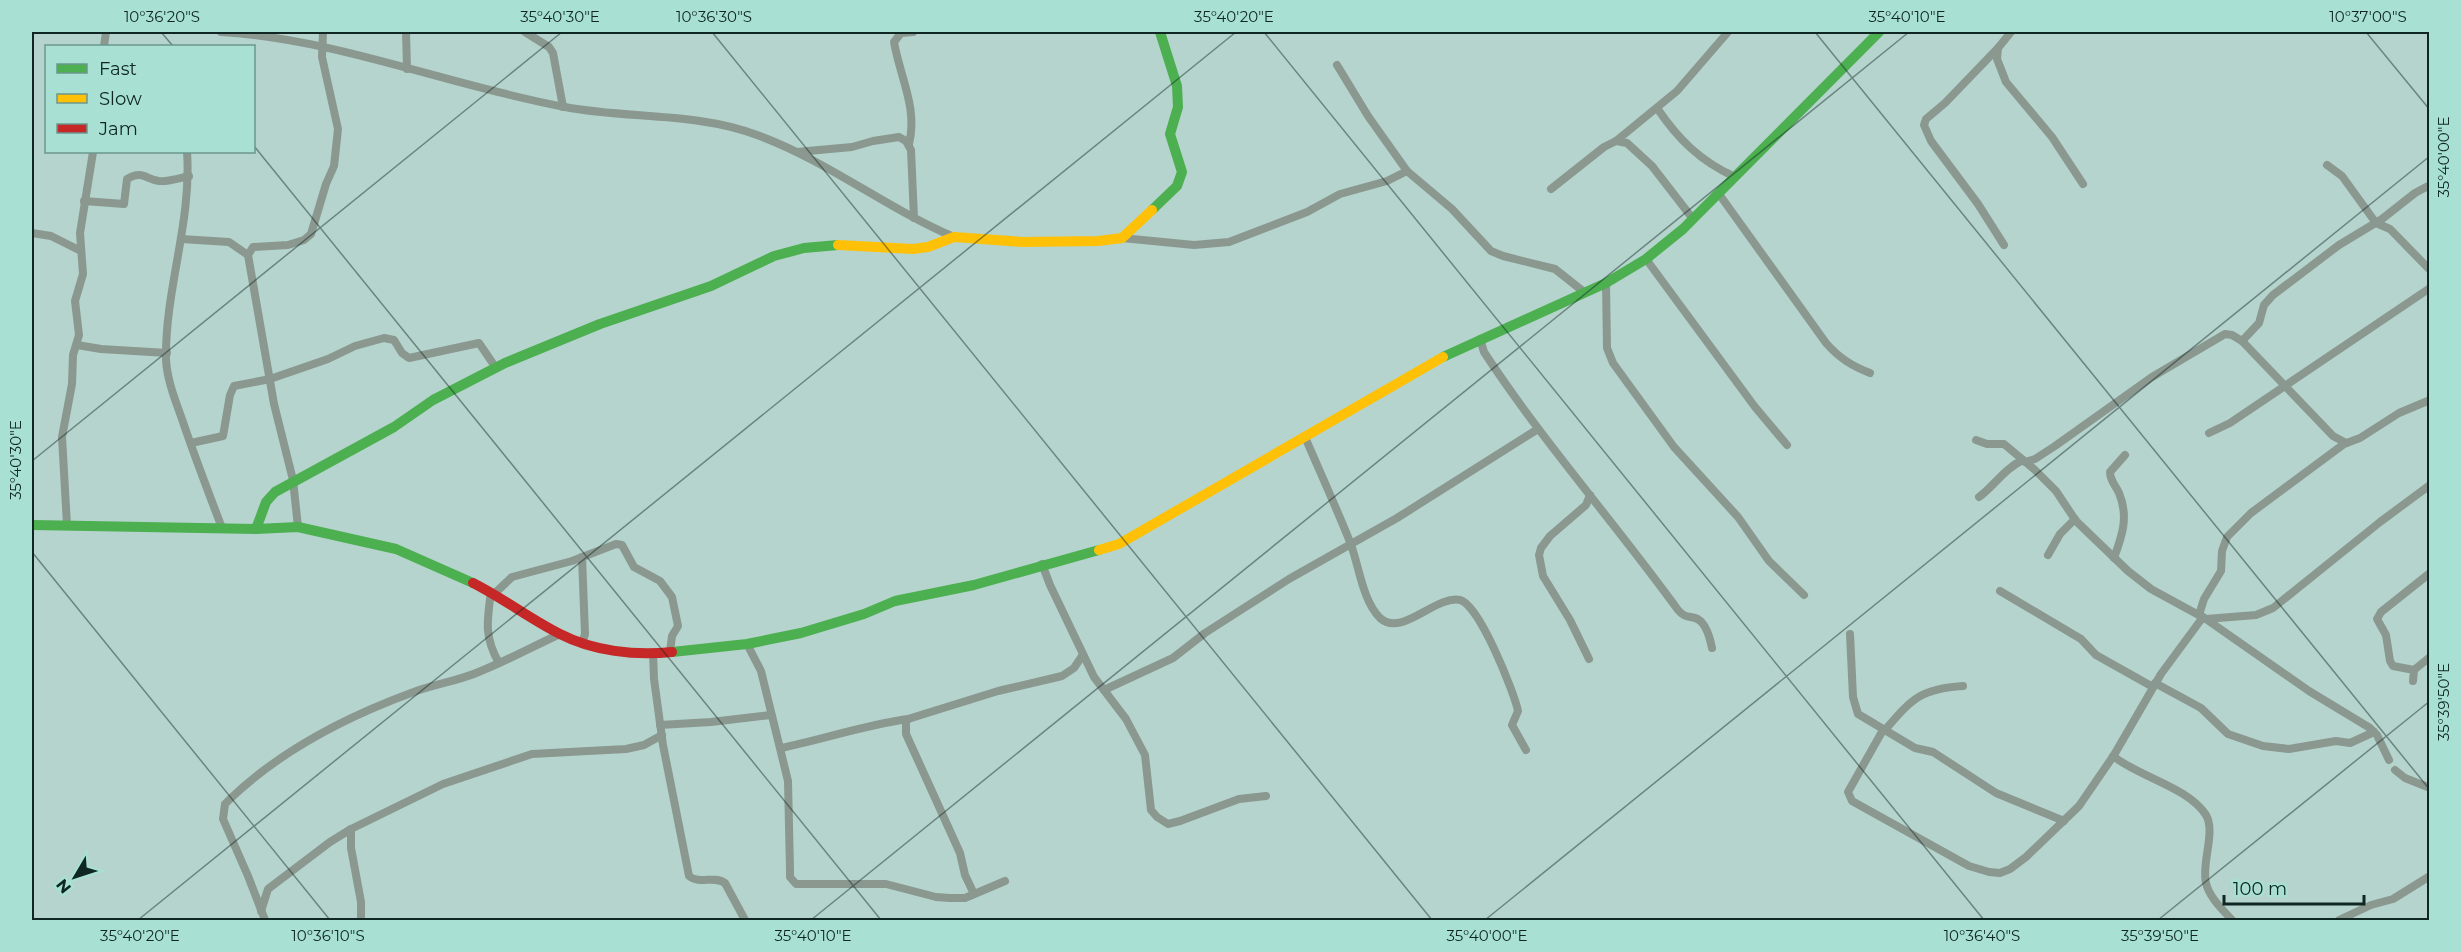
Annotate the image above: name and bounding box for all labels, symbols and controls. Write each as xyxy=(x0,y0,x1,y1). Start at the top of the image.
text: 10°36'20"S xyxy=(124,7,200,26)
text: 35°40'30"E xyxy=(520,7,600,26)
text: 10°36'30"S xyxy=(676,7,752,26)
text: 35°40'20"E xyxy=(1194,7,1274,26)
text: 35°40'10"E xyxy=(1868,7,1946,26)
text: 10°37'00"S xyxy=(2329,7,2407,26)
legend xyxy=(45,45,255,153)
text: Fast xyxy=(99,58,137,80)
text: Slow xyxy=(99,88,142,110)
text: 35°40'00"E xyxy=(2434,117,2453,197)
text: Jam xyxy=(98,118,138,140)
text: 35°40'30"E xyxy=(6,420,25,500)
text: 35°39'50"E xyxy=(2434,663,2453,741)
north arrow xyxy=(45,847,105,907)
scale bar xyxy=(2224,868,2364,906)
text: N xyxy=(52,875,75,897)
text: 100 m xyxy=(2233,878,2287,900)
text: 35°40'20"E xyxy=(100,926,180,945)
text: 10°36'10"S xyxy=(291,926,365,945)
text: 35°40'10"E xyxy=(774,926,852,945)
text: 35°40'00"E xyxy=(1447,926,1527,945)
text: 10°36'40"S xyxy=(1944,926,2020,945)
text: 35°39'50"E xyxy=(2121,926,2199,945)

